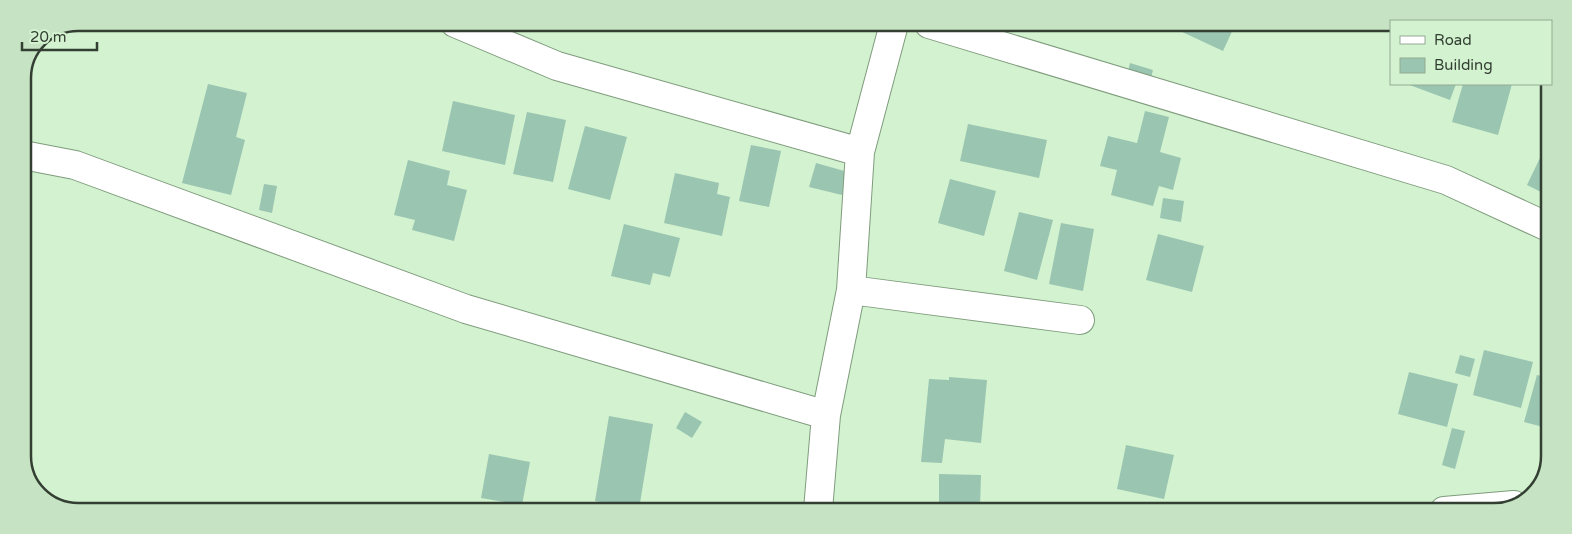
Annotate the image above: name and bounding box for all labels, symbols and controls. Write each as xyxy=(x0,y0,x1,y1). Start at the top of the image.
scale bar xyxy=(22,20,98,52)
legend xyxy=(1390,20,1552,85)
text: 20 m xyxy=(30,28,67,46)
text: Road xyxy=(1434,31,1472,49)
text: Building xyxy=(1434,56,1493,74)

